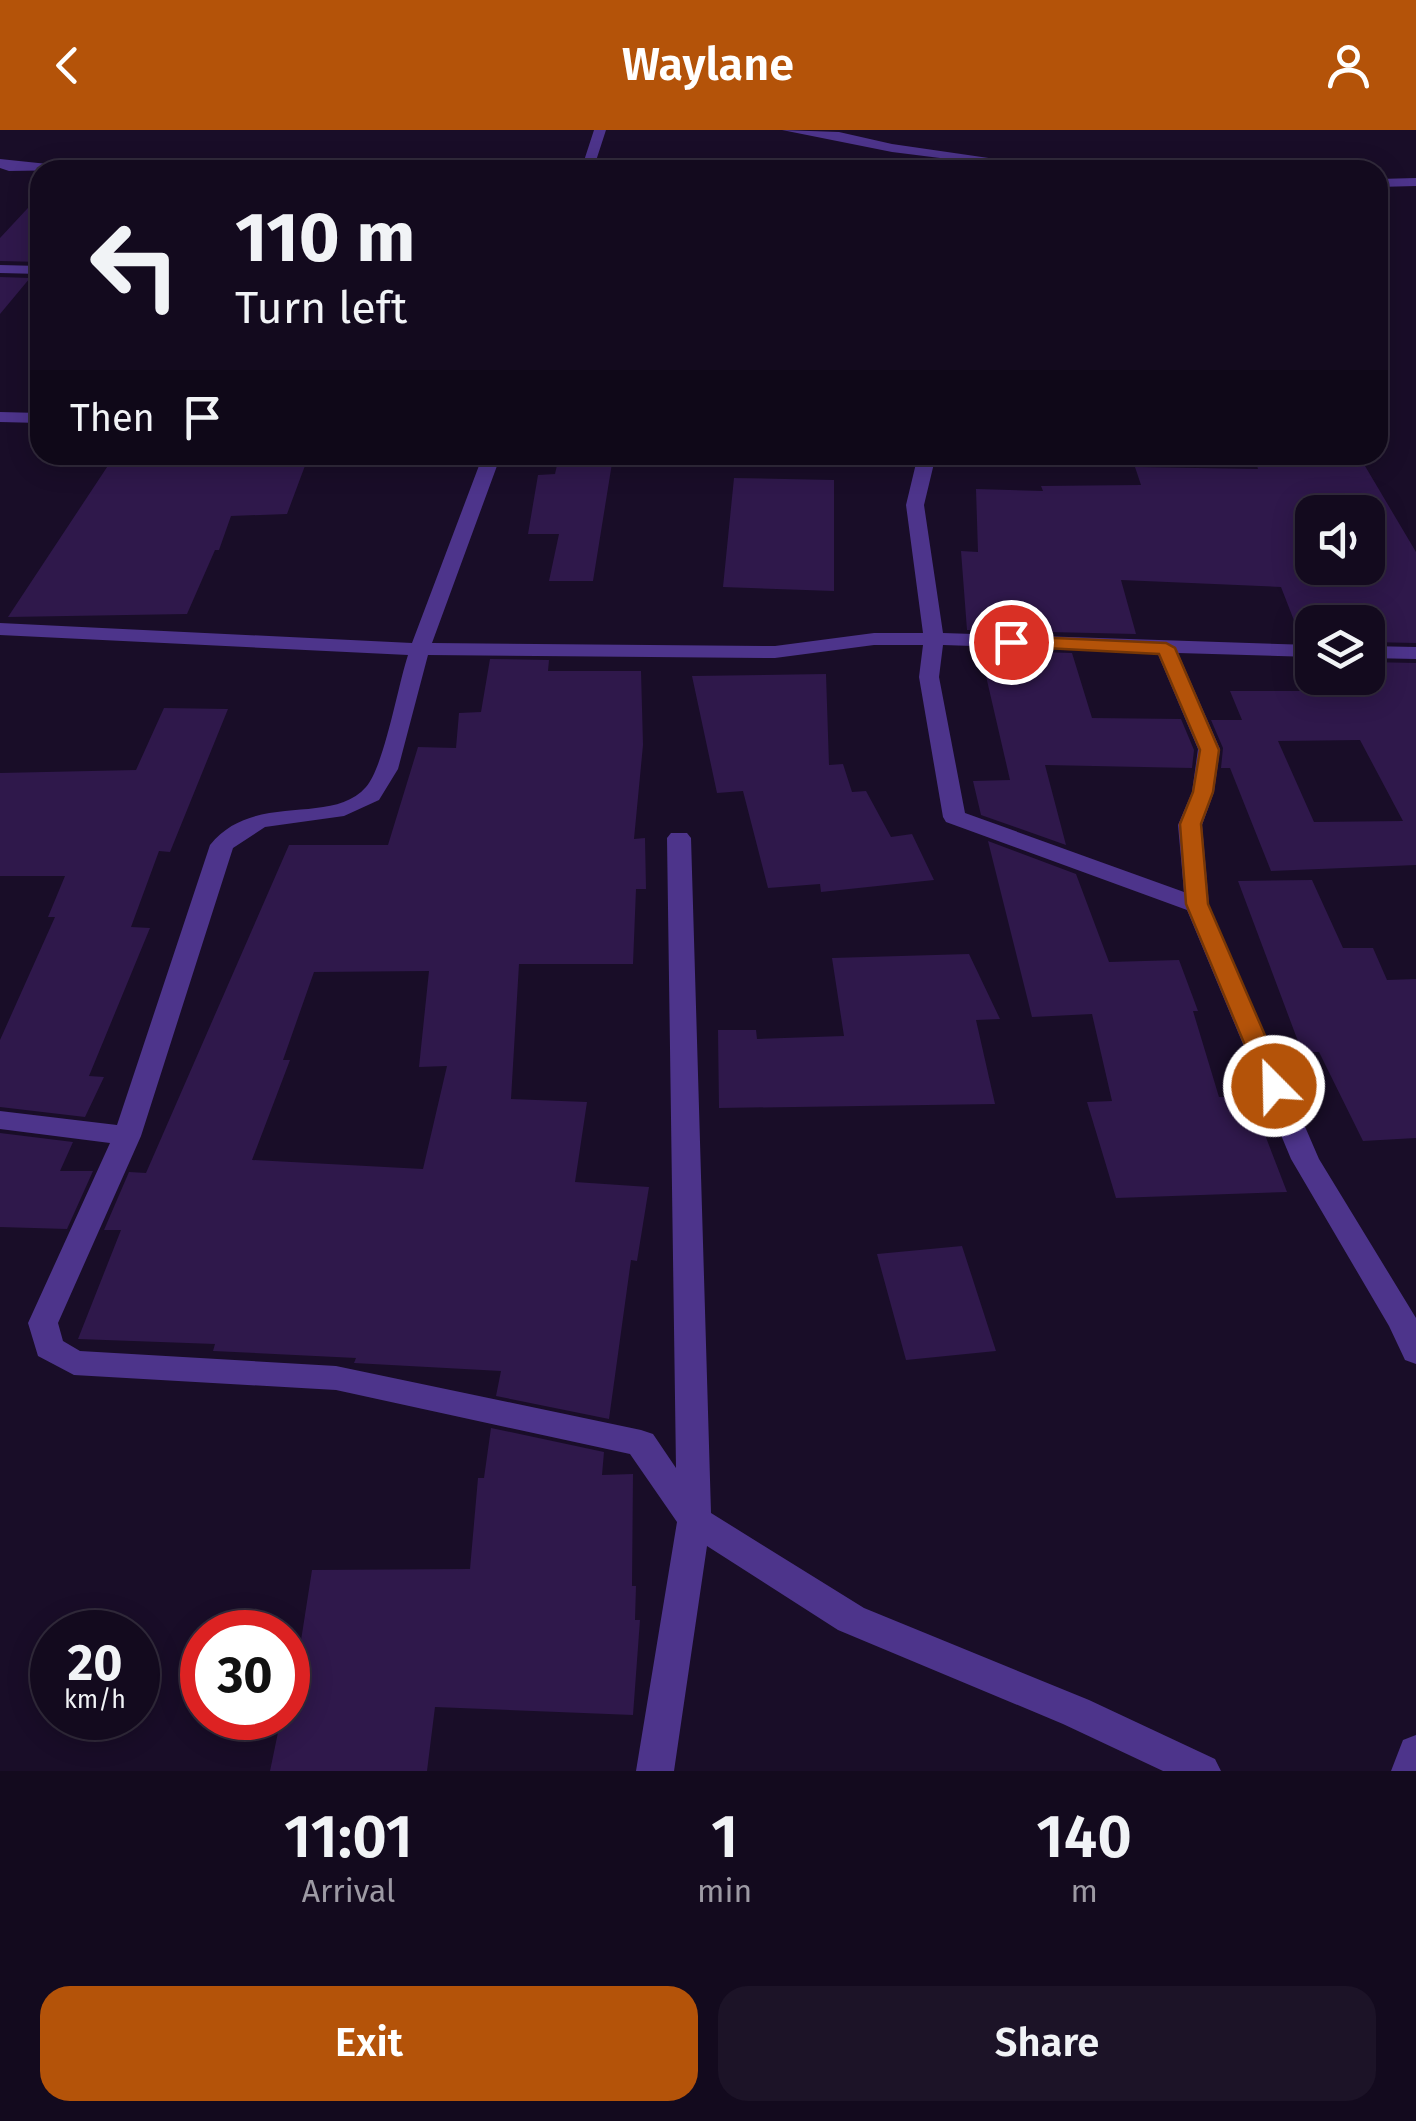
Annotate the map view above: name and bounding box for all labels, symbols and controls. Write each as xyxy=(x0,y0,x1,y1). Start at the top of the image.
icon: back xyxy=(40,38,95,93)
text: Waylane xyxy=(622,38,794,92)
icon: person xyxy=(1321,38,1376,93)
text: 110 m xyxy=(235,196,415,280)
icon: left xyxy=(70,200,200,330)
text: Turn left xyxy=(235,281,407,335)
icon: arrive xyxy=(175,390,230,445)
text: Then xyxy=(70,395,155,441)
map controls xyxy=(1295,495,1385,695)
button: sound xyxy=(1295,495,1385,585)
pin xyxy=(969,600,1054,685)
button: layers xyxy=(1295,605,1385,695)
icon: arrive xyxy=(984,615,1039,670)
position arrow xyxy=(1222,1034,1326,1138)
speed limit sign: 30 xyxy=(180,1610,310,1740)
text: 20 xyxy=(67,1633,123,1693)
text: km/h xyxy=(64,1685,126,1715)
text: 11:01 xyxy=(284,1801,413,1873)
text: 1 xyxy=(711,1801,738,1873)
text: 140 xyxy=(1036,1801,1132,1873)
text: Arrival xyxy=(302,1872,395,1910)
text: min xyxy=(697,1872,752,1910)
text: m xyxy=(1070,1872,1098,1910)
button: Exit xyxy=(40,1986,698,2101)
button: Share xyxy=(718,1986,1376,2101)

